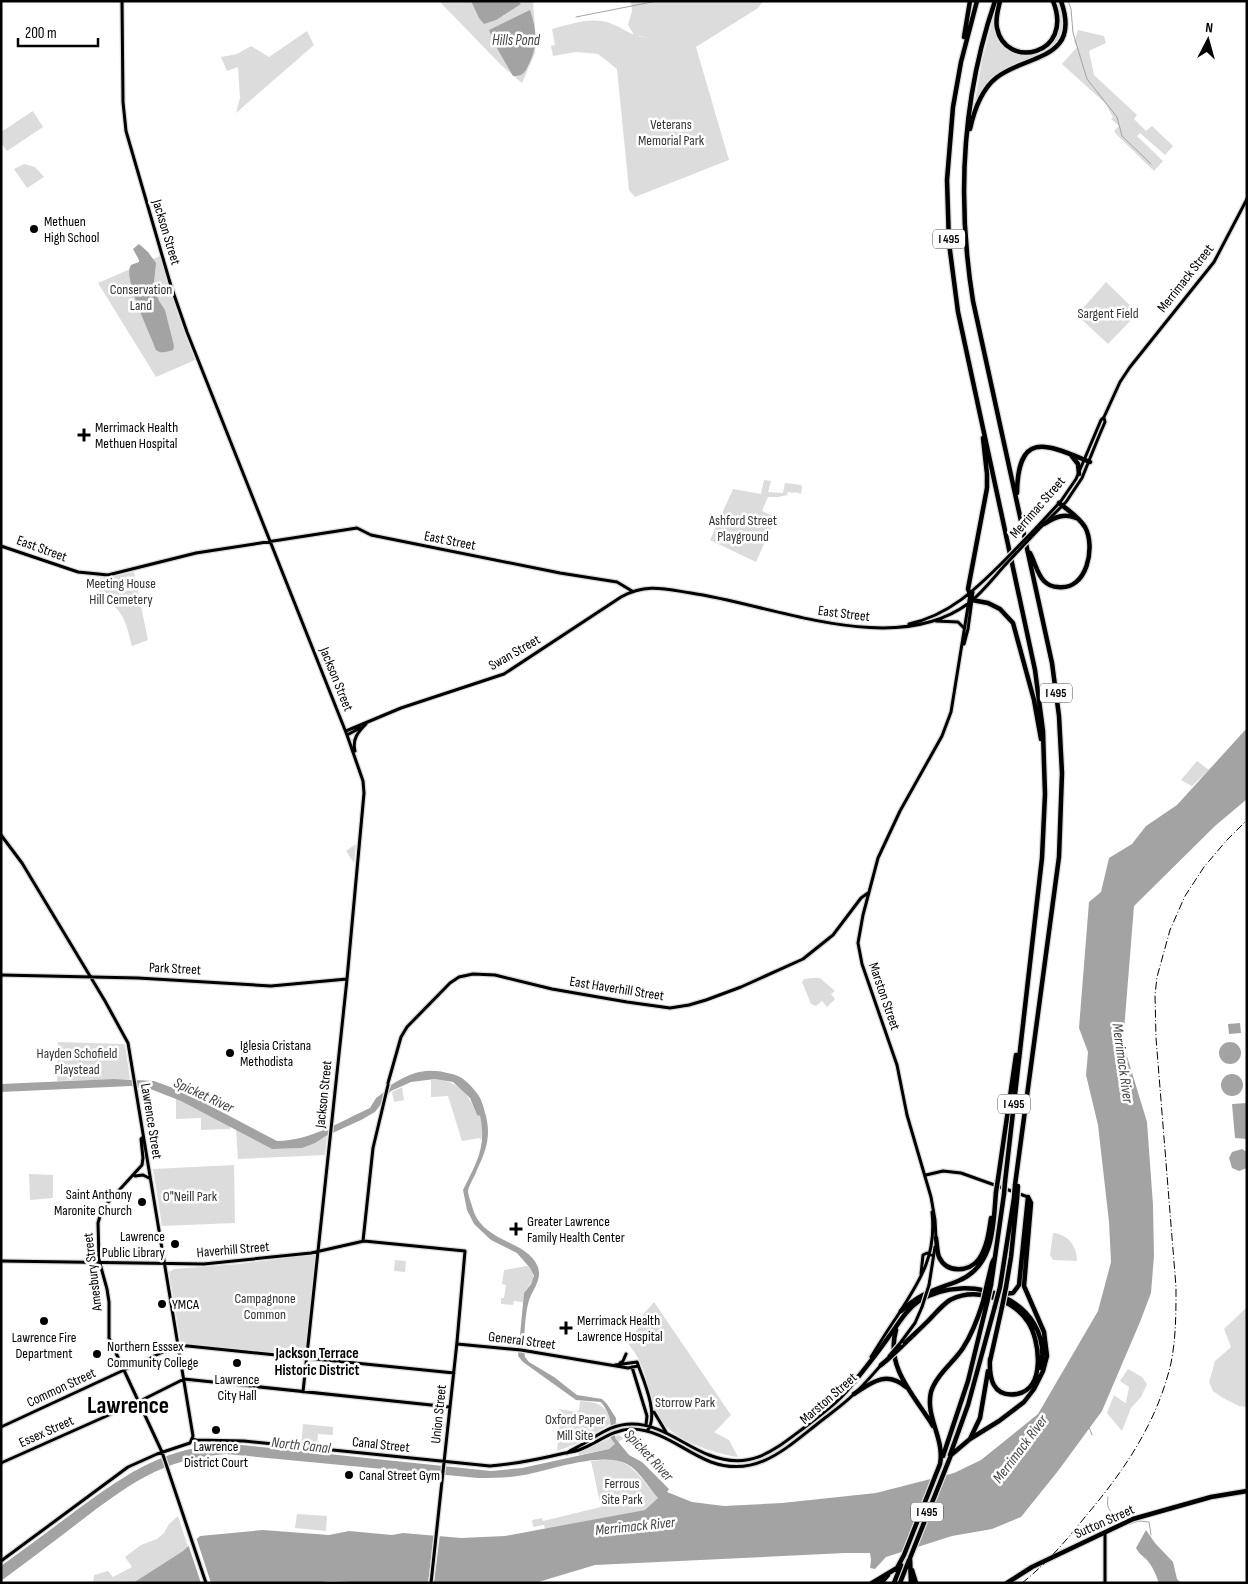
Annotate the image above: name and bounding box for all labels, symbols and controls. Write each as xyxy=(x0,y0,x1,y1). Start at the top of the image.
scale bar xyxy=(18,15,98,47)
north arrow xyxy=(1183,15,1233,65)
text: N xyxy=(1205,19,1214,36)
text: 200 m xyxy=(25,24,57,43)
water label: Hills Pond xyxy=(492,31,541,50)
park label: Veterans Memorial Park xyxy=(638,116,705,149)
street label: Jackson Street xyxy=(148,196,185,267)
place label: Methuen High School xyxy=(44,213,99,246)
marker: Methuen High School xyxy=(28,223,40,235)
road number: I 495 xyxy=(933,230,965,248)
street label: Merrimack Street xyxy=(1154,241,1217,316)
park label: Conservation Land xyxy=(110,281,172,314)
park label: Sargent Field xyxy=(1078,305,1139,322)
place label: Merrimack Health Methuen Hospital xyxy=(95,419,178,452)
marker: Merrimack Health Methuen Hospital xyxy=(77,428,91,442)
street label: Merrimac Street xyxy=(1006,473,1069,542)
park label: Ashford Street Playground xyxy=(708,512,777,545)
street label: East Street xyxy=(423,527,477,554)
street label: East Street xyxy=(14,532,69,565)
park label: Meeting House Hill Cemetery xyxy=(86,575,156,608)
street label: East Street xyxy=(817,602,871,625)
street label: Swan Street xyxy=(485,631,543,674)
street label: Jackson Street xyxy=(316,644,357,714)
road number: I 495 xyxy=(1040,684,1072,702)
street label: Park Street xyxy=(148,959,202,978)
street label: Marston Street xyxy=(865,960,904,1032)
street label: East Haverhill Street xyxy=(568,973,665,1004)
water label: Merrimack River xyxy=(1108,1022,1138,1105)
place label: Iglesia Cristana Methodista xyxy=(240,1037,311,1070)
park label: Hayden Schofield Playstead xyxy=(37,1045,118,1078)
marker: Iglesia Cristana Methodista xyxy=(224,1047,236,1059)
street label: Jackson Street xyxy=(311,1060,335,1130)
water label: Spicket River xyxy=(171,1073,238,1118)
street label: Lawrence Street xyxy=(137,1082,166,1160)
road number: I 495 xyxy=(998,1094,1030,1114)
place label: Saint Anthony Maronite Church xyxy=(54,1186,133,1219)
park label: O"Neill Park xyxy=(163,1188,218,1205)
marker: Saint Anthony Maronite Church xyxy=(136,1196,148,1208)
place label: Greater Lawrence Family Health Center xyxy=(527,1213,625,1246)
marker: Greater Lawrence Family Health Center xyxy=(509,1222,523,1236)
place label: Lawrence Public Library xyxy=(102,1228,166,1261)
street label: Amesbury Street xyxy=(79,1232,106,1313)
marker: Lawrence Public Library xyxy=(169,1238,181,1250)
street label: Haverhill Street xyxy=(196,1238,270,1261)
park label: Campagnone Common xyxy=(234,1290,296,1323)
place label: YMCA xyxy=(172,1296,200,1313)
marker: YMCA xyxy=(156,1298,168,1310)
place label: Merrimack Health Lawrence Hospital xyxy=(577,1312,663,1345)
marker: Lawrence Fire Department xyxy=(38,1315,50,1327)
marker: Merrimack Health Lawrence Hospital xyxy=(559,1321,573,1335)
street label: General Street xyxy=(487,1328,557,1353)
place label: Lawrence Fire Department xyxy=(12,1329,76,1362)
place label: Northern Esssex Community College xyxy=(107,1338,198,1371)
district label: Jackson Terrace Historic District xyxy=(274,1344,360,1380)
marker: Northern Esssex Community College xyxy=(91,1348,103,1360)
marker: Lawrence City Hall xyxy=(231,1357,243,1369)
street label: Common Street xyxy=(24,1364,98,1411)
street label: Marston Street xyxy=(796,1369,860,1428)
place label: Lawrence City Hall xyxy=(215,1371,259,1404)
street label: Union Street xyxy=(427,1384,450,1444)
district label: Lawrence xyxy=(87,1391,169,1420)
park label: Storrow Park xyxy=(655,1394,716,1411)
park label: Oxford Paper Mill Site xyxy=(545,1411,605,1444)
water label: Merrimack River xyxy=(989,1411,1053,1487)
street label: Essex Street xyxy=(16,1412,76,1451)
marker: Lawrence District Court xyxy=(210,1424,222,1436)
water label: Spicket River xyxy=(620,1425,678,1486)
water label: North Canal xyxy=(270,1433,333,1458)
street label: Canal Street xyxy=(351,1433,411,1456)
place label: Lawrence District Court xyxy=(184,1438,248,1471)
place label: Canal Street Gym xyxy=(359,1467,440,1484)
marker: Canal Street Gym xyxy=(343,1469,355,1481)
park label: Ferrous Site Park xyxy=(601,1475,643,1508)
street label: Sutton Street xyxy=(1072,1501,1137,1542)
road number: I 495 xyxy=(911,1502,943,1521)
water label: Merrimack River xyxy=(594,1513,677,1540)

